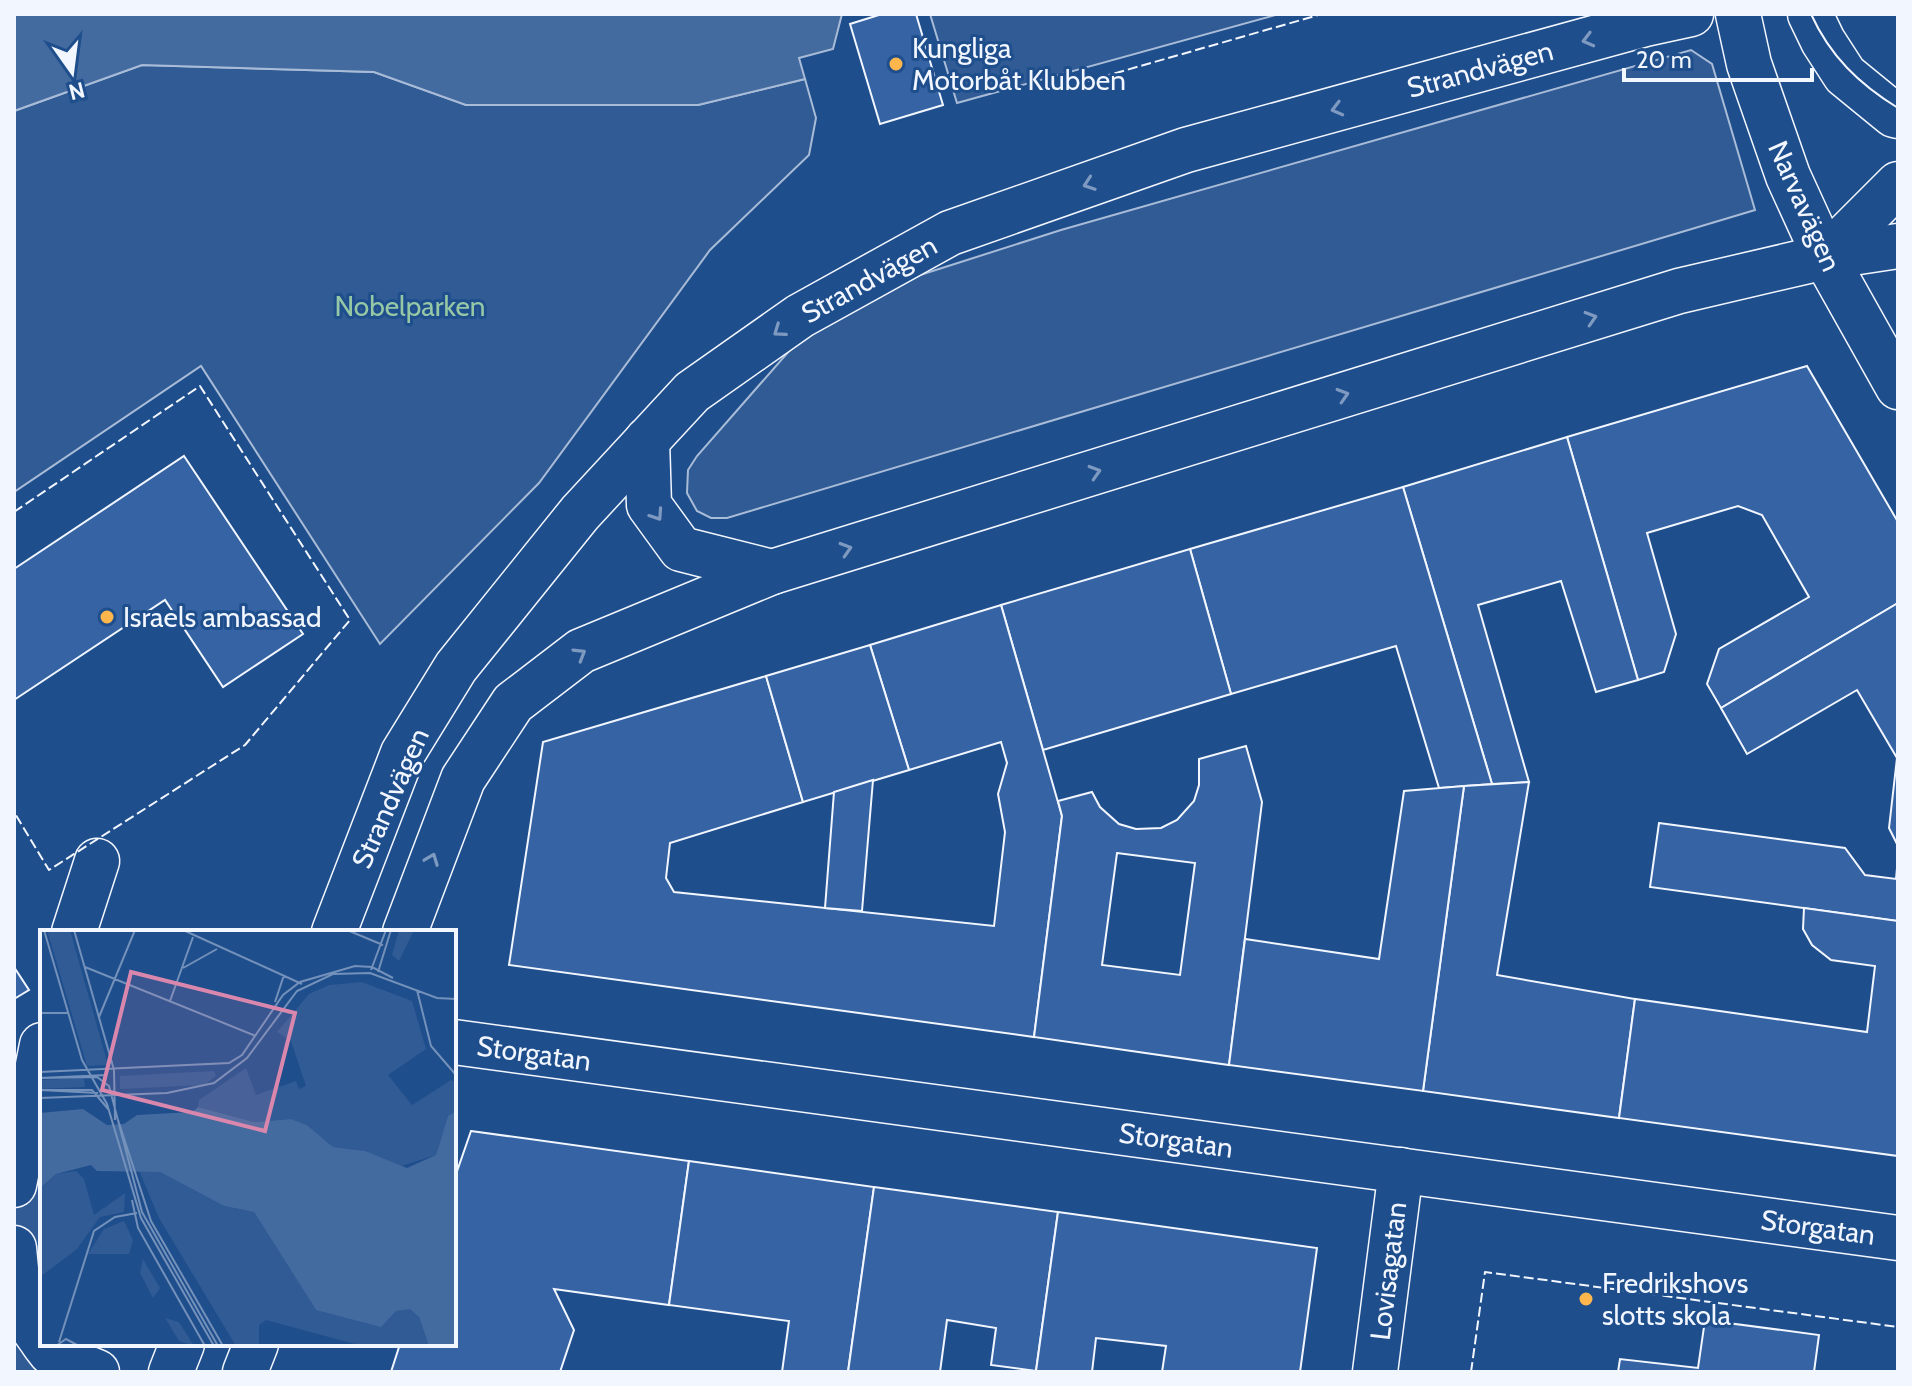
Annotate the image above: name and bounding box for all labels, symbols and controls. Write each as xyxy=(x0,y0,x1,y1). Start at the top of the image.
one-way arrow xyxy=(1581,30,1595,47)
place label: Kungliga Motorbåt Klubben xyxy=(912,31,1126,97)
north arrow xyxy=(32,32,112,112)
scale bar xyxy=(1624,32,1812,82)
street label: Strandvägen xyxy=(1403,33,1557,105)
text: 20 m xyxy=(1636,45,1692,74)
marker: Kungliga Motorbåt Klubben xyxy=(887,55,905,73)
text: N xyxy=(66,76,88,106)
one-way arrow xyxy=(1331,99,1345,116)
street label: Narvavägen xyxy=(1761,135,1849,277)
one-way arrow xyxy=(1082,175,1096,191)
street label: Strandvägen xyxy=(795,228,943,330)
park label: Nobelparken xyxy=(334,289,486,323)
one-way arrow xyxy=(1584,311,1598,327)
one-way arrow xyxy=(773,321,788,336)
one-way arrow xyxy=(1336,388,1349,404)
one-way arrow xyxy=(1087,465,1101,481)
one-way arrow xyxy=(647,507,662,521)
one-way arrow xyxy=(839,542,853,558)
place label: Israels ambassad xyxy=(123,600,322,634)
marker: Israels ambassad xyxy=(98,608,116,626)
one-way arrow xyxy=(571,648,586,664)
street label: Strandvägen xyxy=(344,723,436,873)
one-way arrow xyxy=(423,853,439,867)
inset map xyxy=(40,930,456,1346)
street label: Storgatan xyxy=(475,1028,593,1078)
street label: Storgatan xyxy=(1117,1115,1235,1165)
street label: Lovisagatan xyxy=(1363,1200,1413,1342)
street label: Storgatan xyxy=(1759,1202,1877,1252)
place label: Fredrikshovs slotts skola xyxy=(1602,1266,1748,1332)
marker: Fredrikshovs slotts skola xyxy=(1577,1290,1595,1308)

